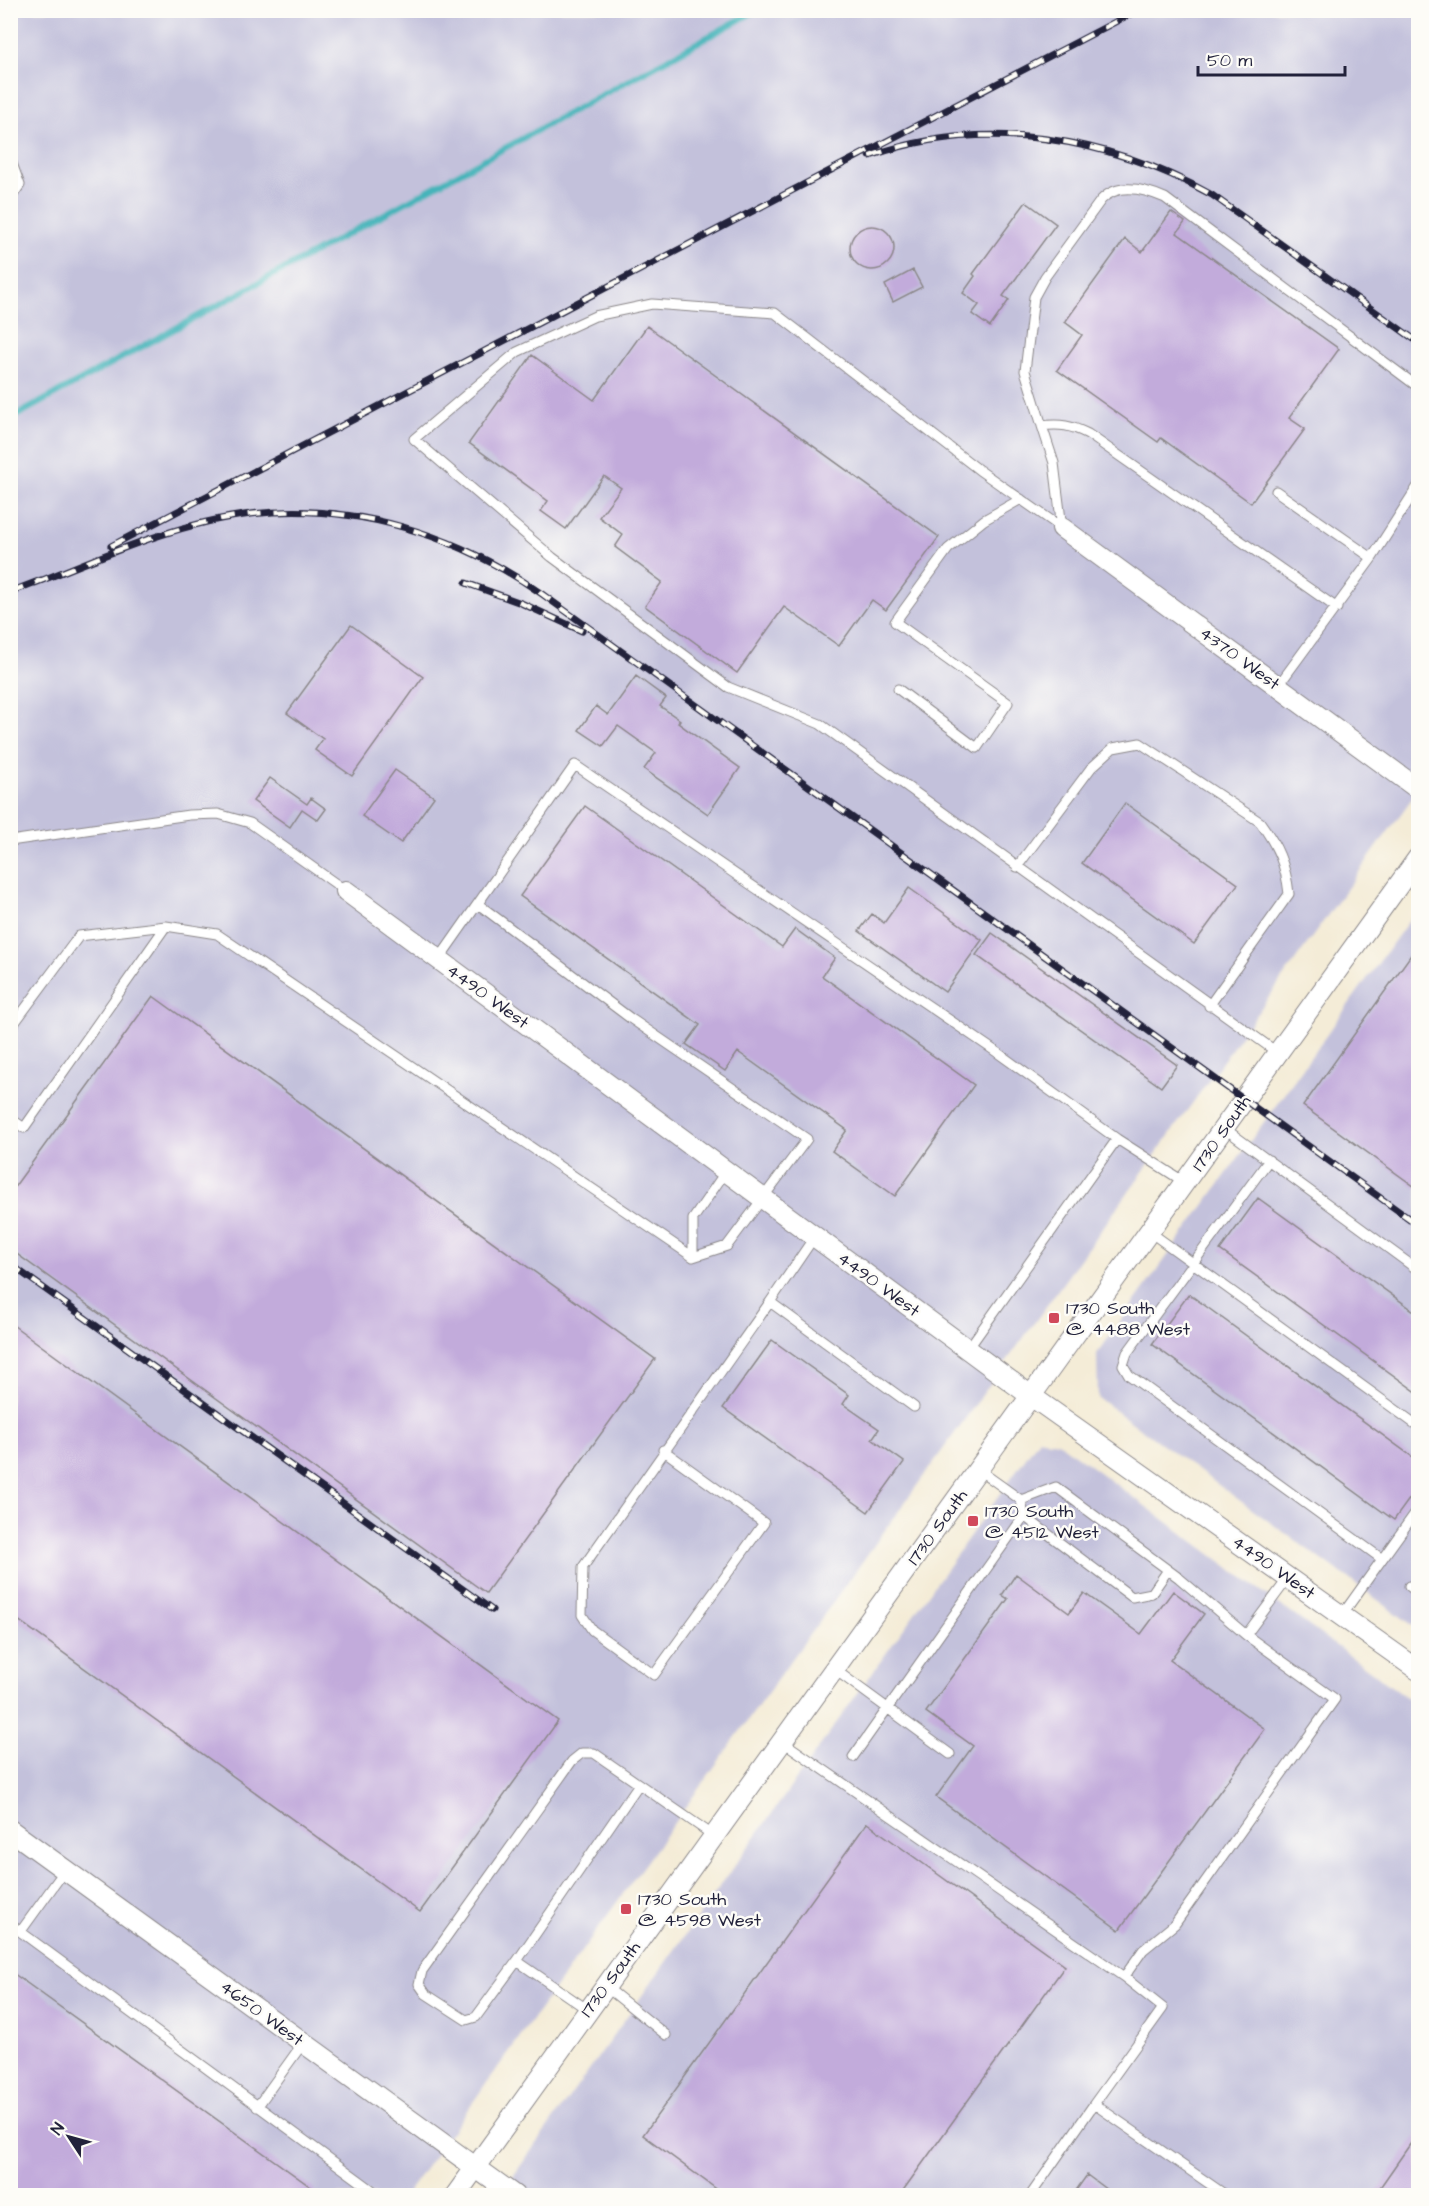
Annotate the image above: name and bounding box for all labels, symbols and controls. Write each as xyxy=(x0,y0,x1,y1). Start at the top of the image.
scale bar xyxy=(1198,39,1345,77)
text: 50 m xyxy=(1207,48,1252,73)
street label: 4370 West xyxy=(1194,621,1286,697)
street label: 4490 West xyxy=(441,958,535,1035)
street label: 1730 South xyxy=(1186,1090,1257,1177)
street label: 4490 West xyxy=(832,1246,926,1323)
place label: 1730 South @ 4488 West xyxy=(1066,1296,1191,1342)
marker: 1730 South @ 4488 West xyxy=(1047,1311,1061,1325)
street label: 1730 South xyxy=(901,1484,973,1570)
place label: 1730 South @ 4512 West xyxy=(985,1499,1099,1545)
marker: 1730 South @ 4512 West xyxy=(966,1514,980,1528)
street label: 4490 West xyxy=(1227,1530,1321,1606)
place label: 1730 South @ 4598 West xyxy=(638,1887,762,1933)
marker: 1730 South @ 4598 West xyxy=(619,1902,633,1916)
street label: 1730 South xyxy=(574,1936,646,2022)
street label: 4650 West xyxy=(215,1975,309,2053)
north arrow xyxy=(39,2107,99,2167)
text: N xyxy=(46,2118,70,2139)

